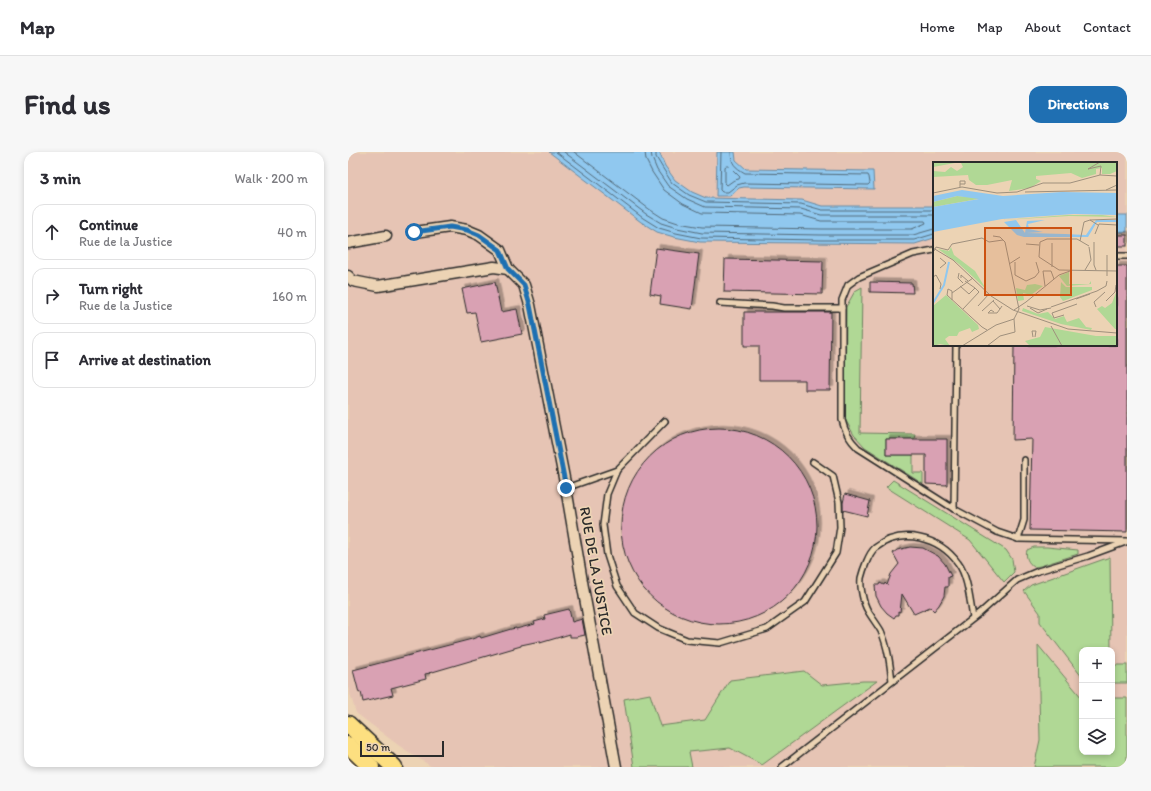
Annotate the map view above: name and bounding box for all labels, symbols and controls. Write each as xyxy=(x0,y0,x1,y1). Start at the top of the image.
text: Map xyxy=(20,16,55,39)
text: Home xyxy=(920,19,955,36)
text: Map xyxy=(977,19,1003,36)
text: About xyxy=(1025,19,1061,36)
text: Contact xyxy=(1083,19,1131,36)
button: Directions xyxy=(1029,86,1127,123)
text: Find us xyxy=(24,87,111,121)
inset map xyxy=(933,162,1117,346)
text: 3 min xyxy=(40,168,81,188)
text: Walk · 200 m xyxy=(235,171,308,186)
text: Continue xyxy=(79,216,138,234)
icon: ahead xyxy=(41,221,63,243)
route start xyxy=(405,223,423,241)
text: 40 m xyxy=(277,225,307,240)
text: Rue de la Justice xyxy=(79,234,173,249)
text: Turn right xyxy=(79,280,143,298)
icon: right xyxy=(41,285,63,307)
text: 160 m xyxy=(272,289,307,304)
text: Rue de la Justice xyxy=(79,298,173,313)
icon: arrive xyxy=(41,349,63,371)
text: Arrive at destination xyxy=(79,351,211,369)
route end xyxy=(557,479,575,497)
street label: RUE DE LA JUSTICE xyxy=(576,505,616,637)
map controls xyxy=(1079,647,1115,755)
button: + xyxy=(1079,647,1115,683)
button: − xyxy=(1079,683,1115,719)
button: layers xyxy=(1079,719,1115,755)
scale bar xyxy=(360,739,444,758)
text: 50 m xyxy=(366,741,390,754)

